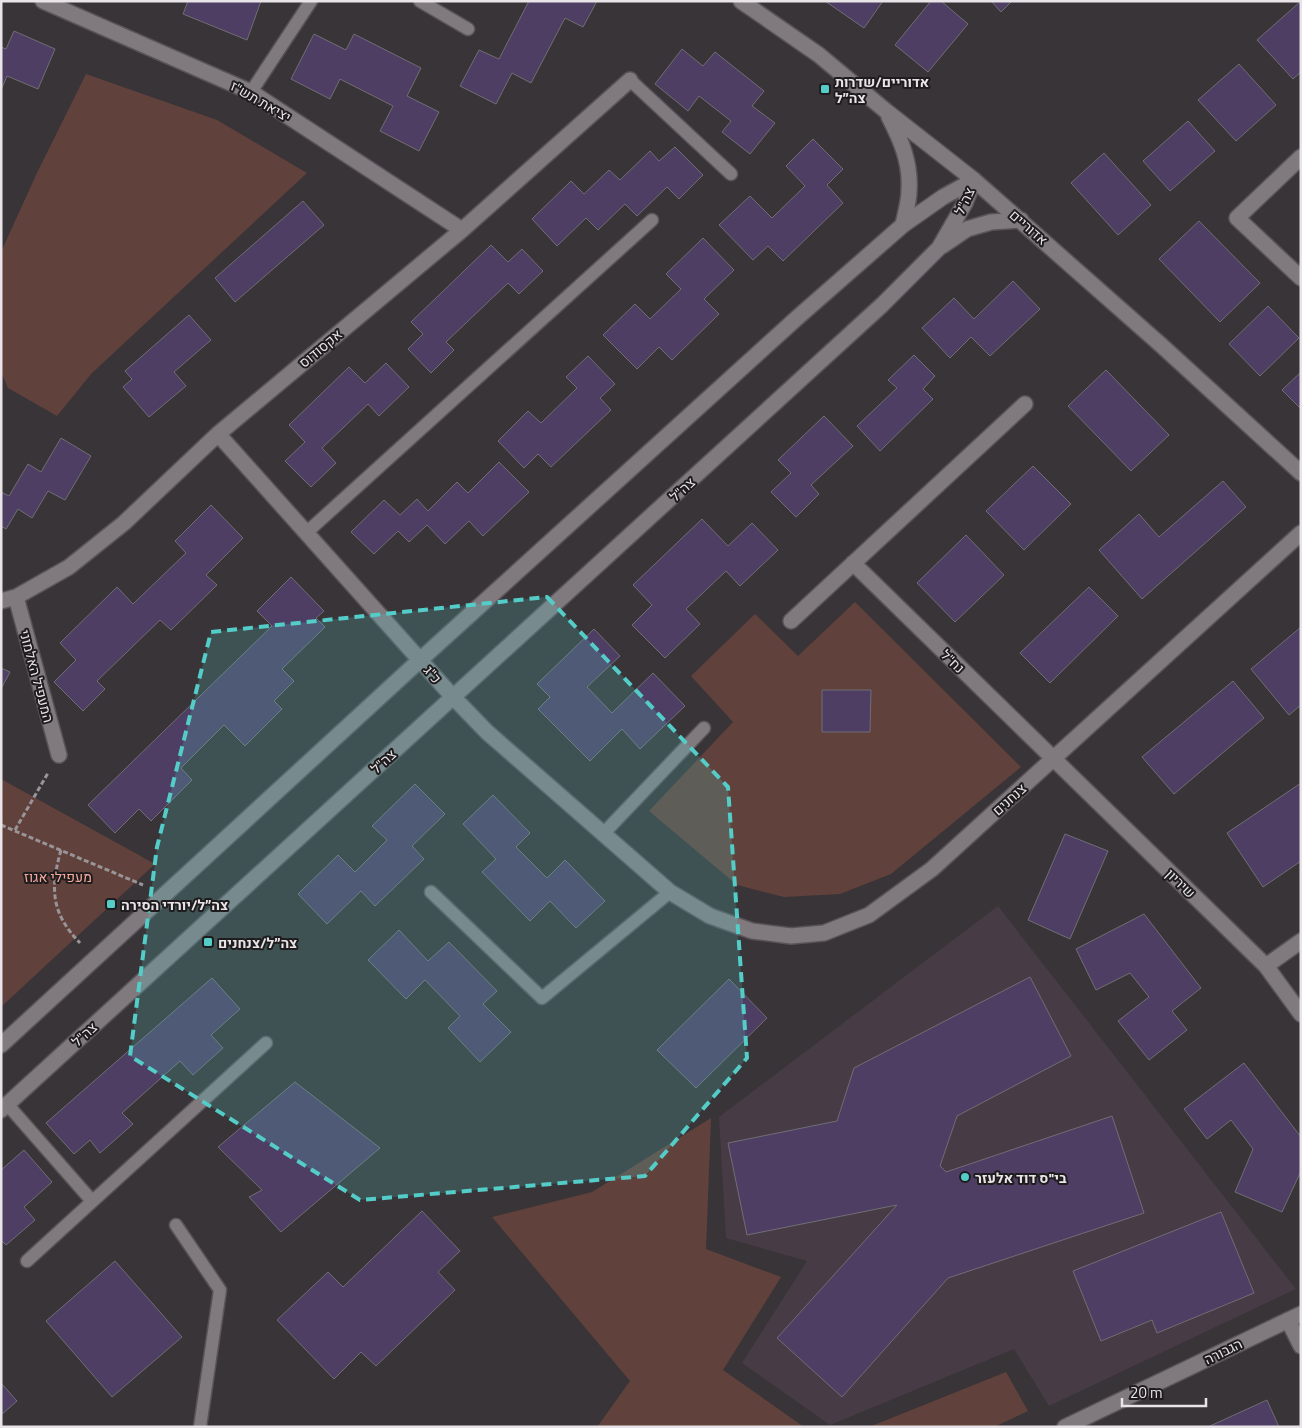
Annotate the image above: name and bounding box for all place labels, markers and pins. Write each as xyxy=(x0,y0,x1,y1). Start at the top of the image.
place label: אדוריים/שדרות צה״ל xyxy=(835,71,929,108)
marker: אדוריים/שדרות צה״ל xyxy=(819,83,831,95)
place label: צה״ל/יורדי הסירה xyxy=(121,894,228,915)
marker: צה״ל/יורדי הסירה xyxy=(105,898,117,910)
place label: צה״ל/צנחנים xyxy=(218,932,297,953)
marker: צה״ל/צנחנים xyxy=(202,936,214,948)
place label: בי"ס דוד אלעזר xyxy=(975,1167,1067,1188)
marker: בי"ס דוד אלעזר xyxy=(959,1171,971,1183)

